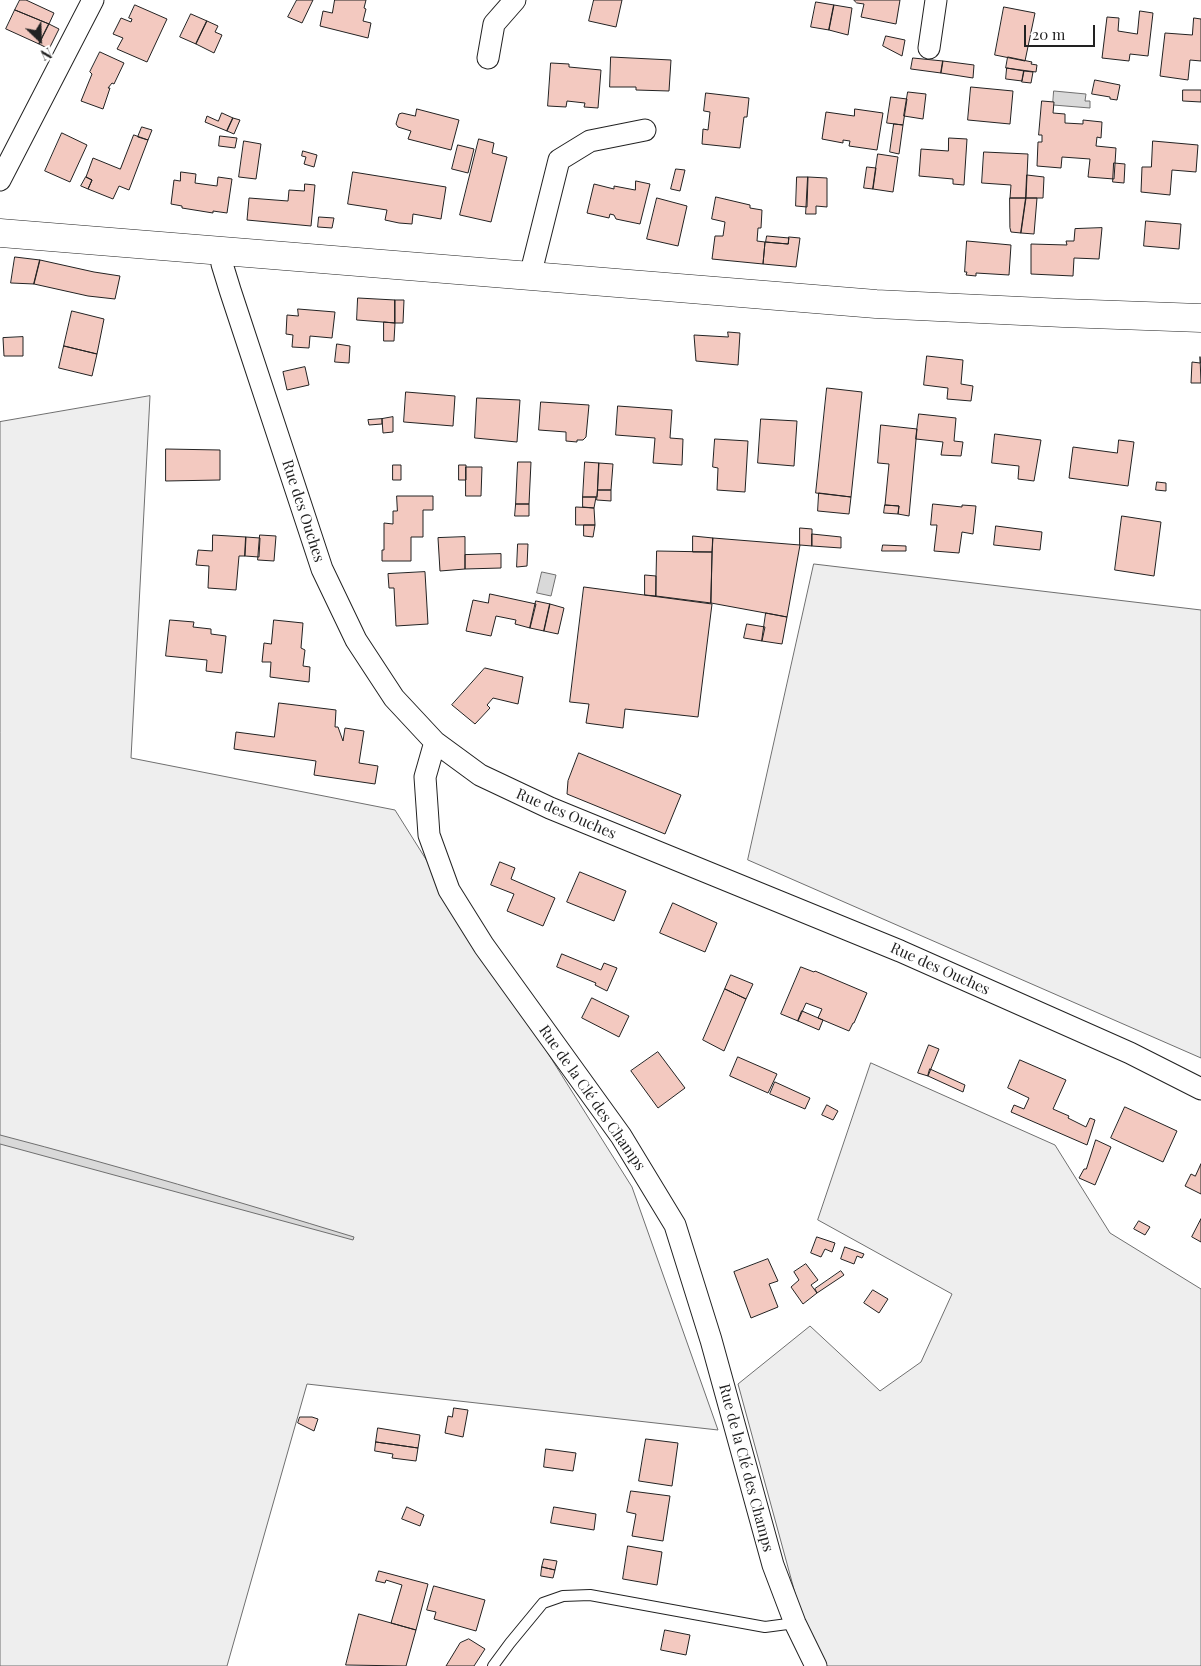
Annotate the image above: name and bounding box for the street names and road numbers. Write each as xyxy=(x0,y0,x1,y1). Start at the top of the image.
street label: Rue des Ouches xyxy=(278,457,328,565)
street label: Rue des Ouches xyxy=(513,785,619,843)
street label: Rue des Ouches xyxy=(888,939,992,999)
street label: Rue de la Clé des Champs xyxy=(535,1022,649,1174)
street label: Rue de la Clé des Champs xyxy=(715,1382,777,1554)

